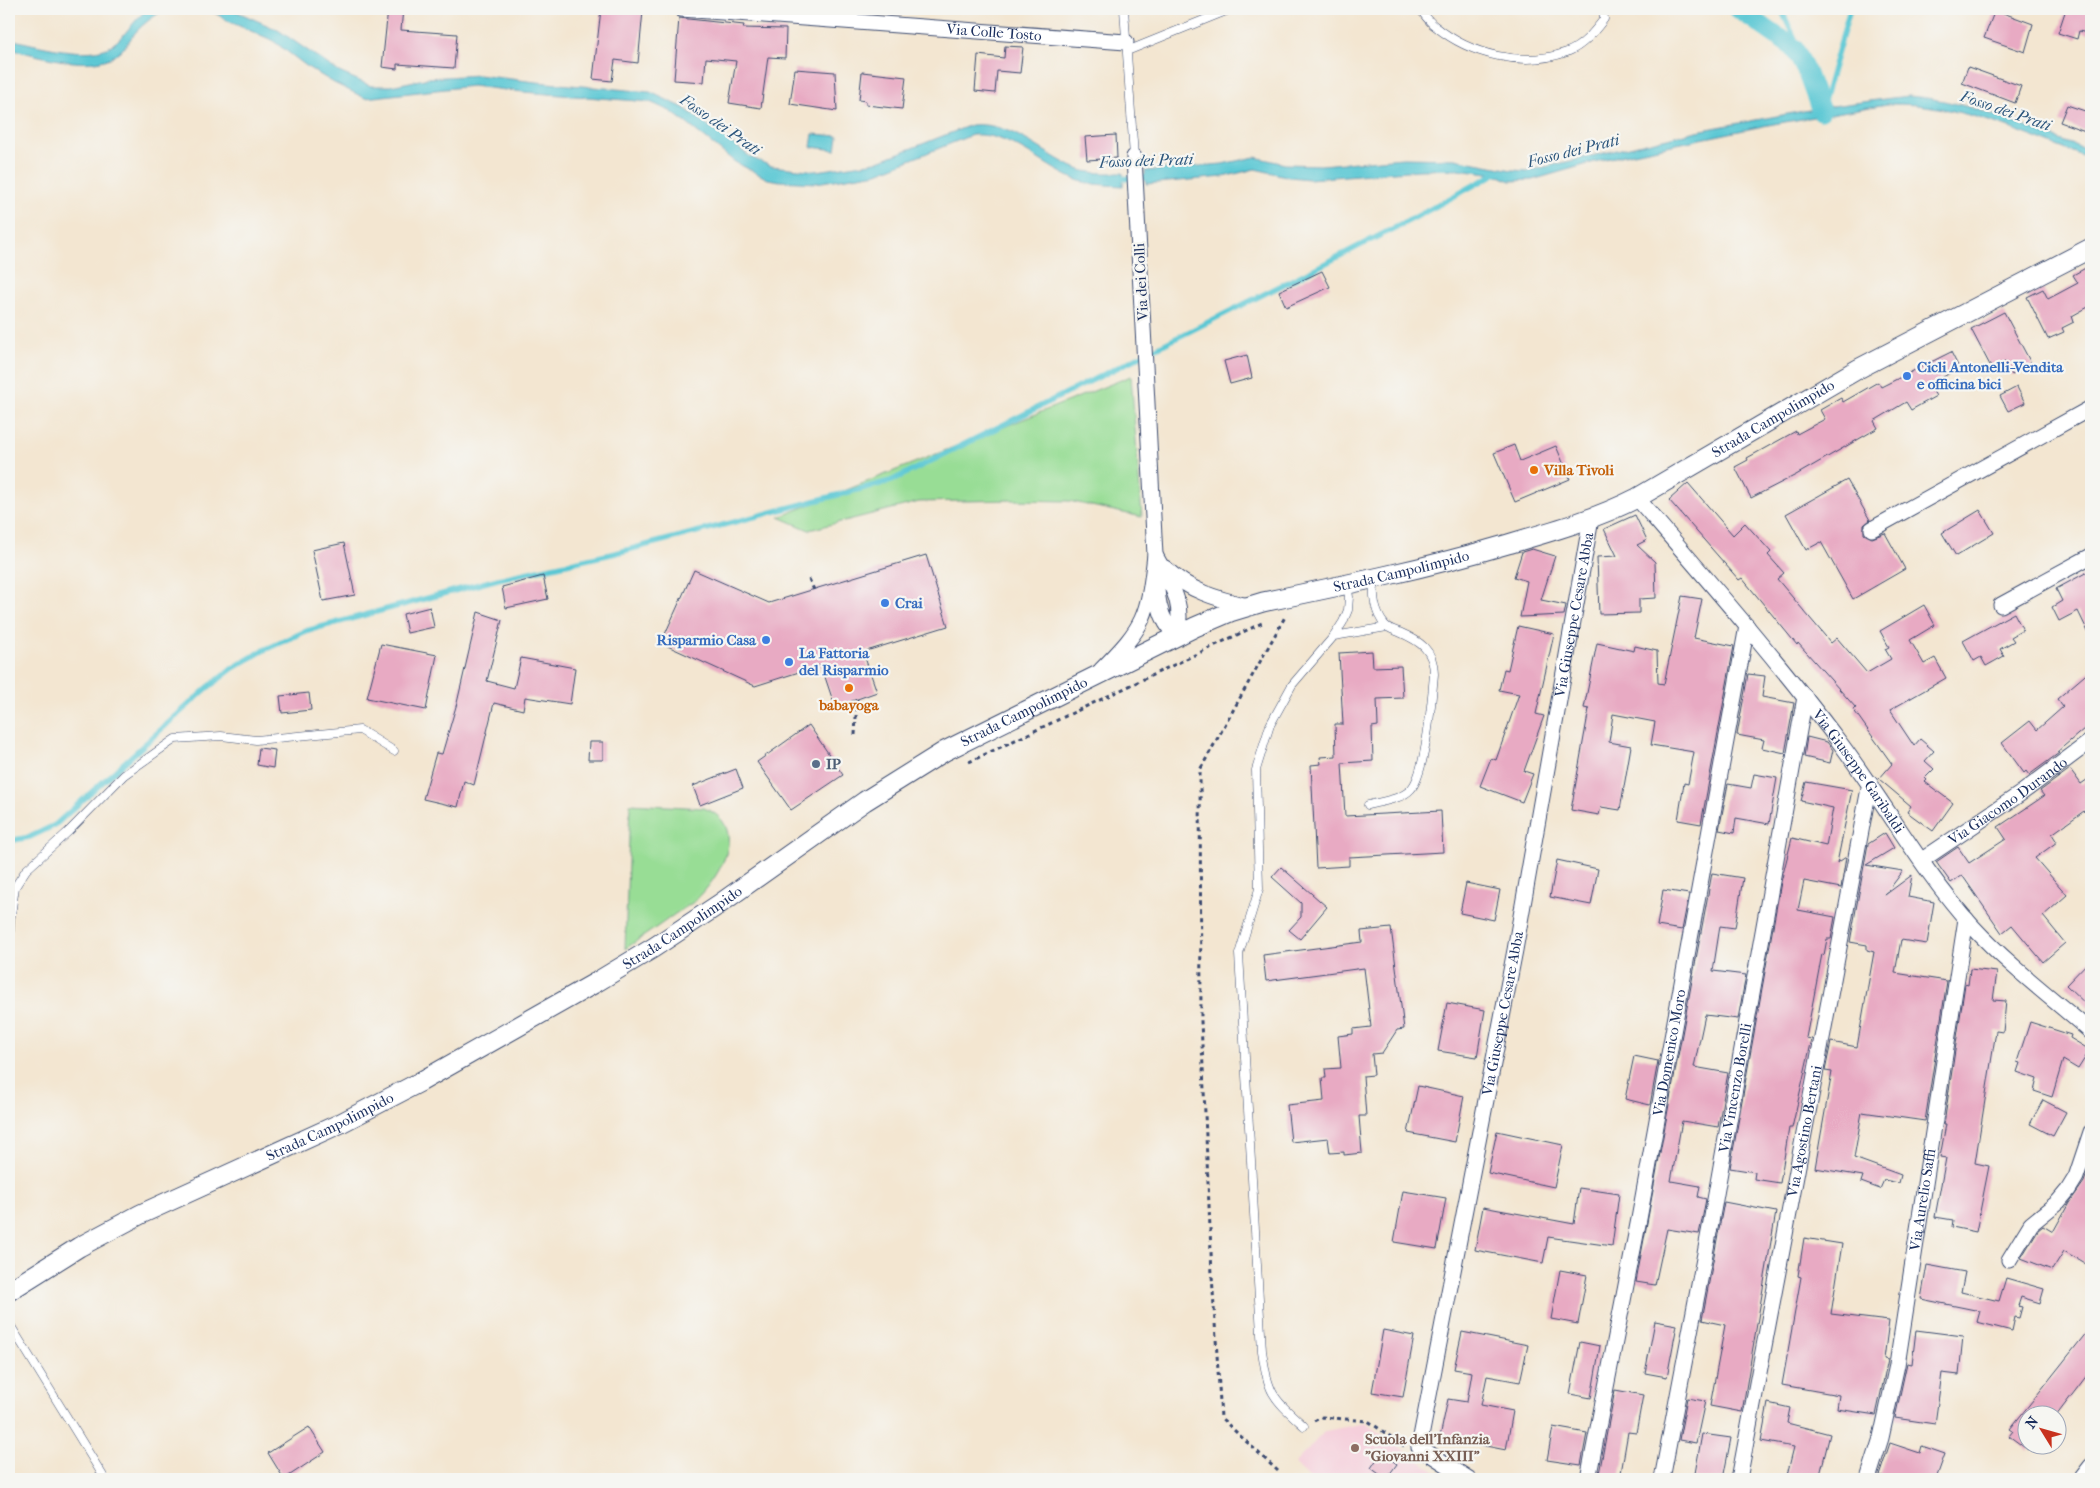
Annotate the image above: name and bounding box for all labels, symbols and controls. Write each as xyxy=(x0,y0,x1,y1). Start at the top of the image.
street label: Via Colle Tosto xyxy=(945,20,1043,45)
water label: Fosso dei Prati xyxy=(1957,86,2055,135)
water label: Fosso dei Prati xyxy=(676,89,766,160)
water label: Fosso dei Prati xyxy=(1524,130,1622,171)
water label: Fosso dei Prati xyxy=(1098,149,1195,172)
street label: Via dei Colli xyxy=(1130,242,1152,322)
place label: Cicli Antonelli-Vendita e officina bici xyxy=(1917,358,2064,393)
marker: Cicli Antonelli-Vendita e officina bici xyxy=(1901,370,1913,382)
street label: Strada Campolimpido xyxy=(1708,376,1838,461)
place label: Villa Tivoli xyxy=(1543,461,1614,479)
marker: Villa Tivoli xyxy=(1528,464,1540,476)
street label: Via Giuseppe Cesare Abba xyxy=(1551,530,1598,699)
street label: Strada Campolimpido xyxy=(1332,546,1472,596)
place label: Crai xyxy=(895,594,923,612)
marker: Crai xyxy=(879,597,891,609)
place label: Risparmio Casa xyxy=(657,631,757,649)
marker: Risparmio Casa xyxy=(760,634,772,646)
place label: La Fattoria del Risparmio xyxy=(799,644,889,679)
marker: La Fattoria del Risparmio xyxy=(783,656,795,668)
street label: Strada Campolimpido xyxy=(958,673,1091,751)
marker: babayoga xyxy=(843,682,855,694)
place label: babayoga xyxy=(818,696,880,714)
street label: Via Giuseppe Garibaldi xyxy=(1808,705,1909,837)
street label: Via Giacomo Durando xyxy=(1944,753,2071,849)
place label: IP xyxy=(826,755,841,773)
marker: IP xyxy=(810,758,822,770)
street label: Strada Campolimpido xyxy=(619,882,746,973)
street label: Via Giuseppe Cesare Abba xyxy=(1478,929,1527,1098)
street label: Via Domenico Moro xyxy=(1649,987,1690,1119)
street label: Via Vincenzo Borelli xyxy=(1714,1021,1756,1155)
street label: Via Agostino Bertani xyxy=(1783,1063,1826,1199)
street label: Strada Campolimpido xyxy=(263,1088,397,1165)
street label: Via Aurelio Saffi xyxy=(1906,1147,1939,1253)
north arrow xyxy=(2018,1406,2068,1456)
text: N xyxy=(2022,1413,2042,1432)
place label: Scuola dell'Infanzia "Giovanni XXIII" xyxy=(1365,1430,1491,1465)
marker: Scuola dell'Infanzia "Giovanni XXIII" xyxy=(1349,1442,1361,1454)

